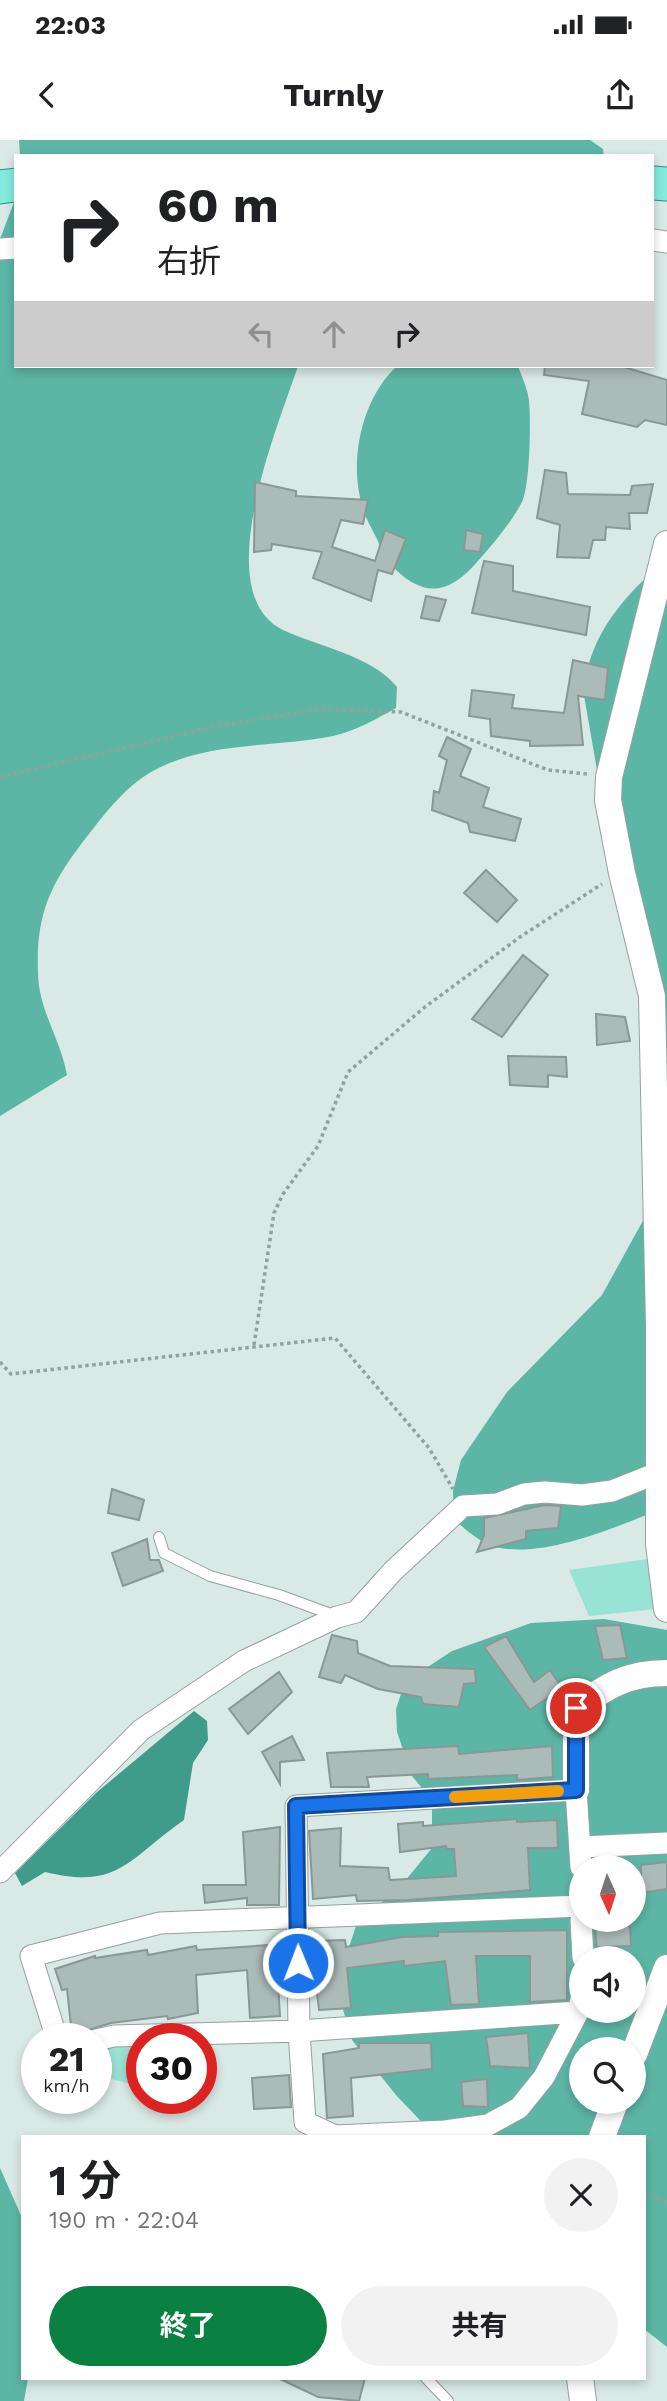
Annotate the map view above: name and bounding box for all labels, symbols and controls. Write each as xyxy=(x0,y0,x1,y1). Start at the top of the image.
text: 22:03 xyxy=(35,10,106,40)
icon: back xyxy=(28,76,66,114)
text: Turnly xyxy=(283,76,384,114)
icon: share xyxy=(601,76,639,114)
text: 60 m xyxy=(157,176,279,234)
icon: right xyxy=(42,182,133,273)
text: 右折 xyxy=(157,242,221,280)
icon: left xyxy=(242,315,280,353)
icon: ahead xyxy=(315,315,353,353)
icon: right xyxy=(388,315,426,353)
pin xyxy=(546,1678,606,1738)
icon: arrive xyxy=(557,1689,595,1727)
north arrow xyxy=(569,1855,646,1932)
map controls xyxy=(569,1855,646,2114)
position arrow xyxy=(261,1926,335,2000)
button: sound xyxy=(569,1946,646,2023)
speed limit sign: 30 xyxy=(126,2023,217,2114)
button: search xyxy=(569,2037,646,2114)
text: 21 xyxy=(49,2038,84,2080)
text: km/h xyxy=(43,2075,90,2096)
text: 1 分 xyxy=(49,2156,121,2205)
button: close xyxy=(544,2158,618,2232)
text: 190 m · 22:04 xyxy=(49,2207,199,2234)
button: 終了 xyxy=(49,2286,327,2366)
button: 共有 xyxy=(341,2286,618,2366)

